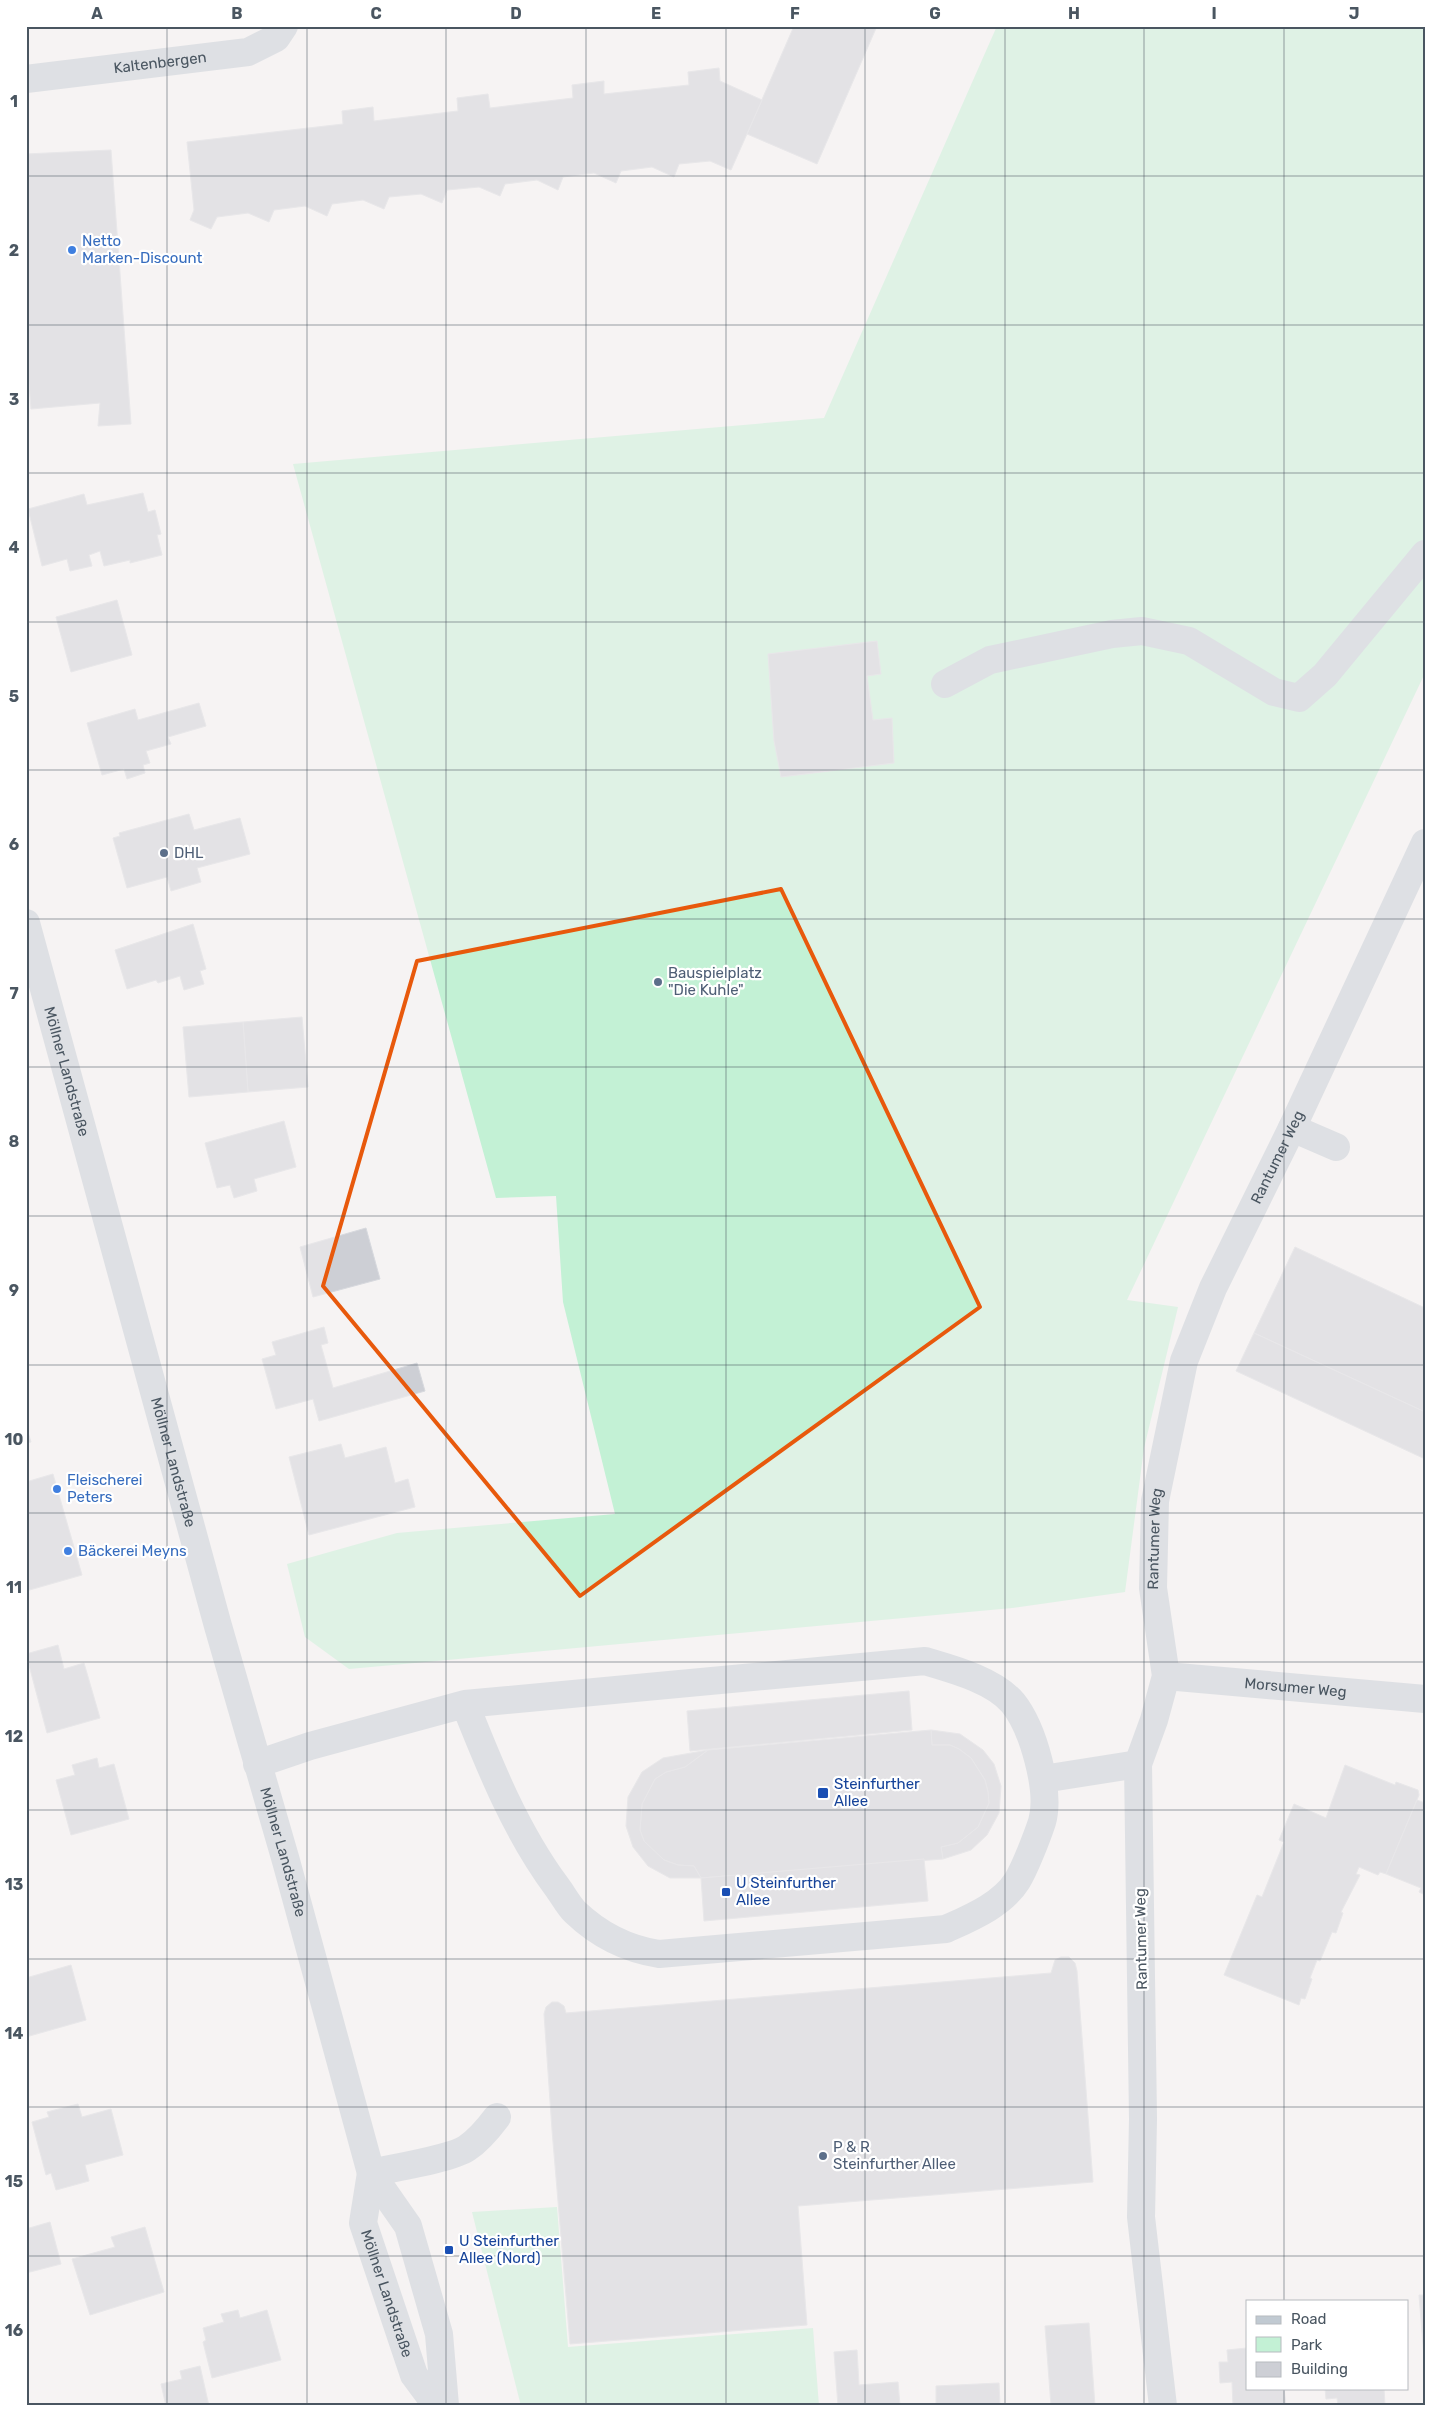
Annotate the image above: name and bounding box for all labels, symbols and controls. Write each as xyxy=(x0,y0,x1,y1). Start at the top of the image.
text: A xyxy=(91,4,103,23)
text: B xyxy=(231,4,243,23)
text: C xyxy=(370,4,382,23)
text: D xyxy=(510,4,522,23)
text: E xyxy=(651,4,661,23)
text: F xyxy=(790,4,800,23)
text: G xyxy=(929,4,941,23)
text: H xyxy=(1068,4,1080,23)
text: I xyxy=(1211,4,1217,23)
text: J xyxy=(1349,4,1359,23)
street label: Kaltenbergen xyxy=(112,48,208,77)
text: 1 xyxy=(10,92,18,111)
place label: Netto Marken-Discount xyxy=(82,232,202,267)
text: 2 xyxy=(9,241,19,260)
marker: Netto Marken-Discount xyxy=(66,244,78,256)
text: 3 xyxy=(9,390,19,409)
text: 4 xyxy=(9,538,20,557)
text: 5 xyxy=(9,687,19,706)
text: 6 xyxy=(9,835,19,854)
place label: DHL xyxy=(174,844,204,862)
marker: DHL xyxy=(158,847,170,859)
place label: Bauspielplatz "Die Kuhle" xyxy=(668,964,762,999)
marker: Bauspielplatz "Die Kuhle" xyxy=(652,976,664,988)
text: 7 xyxy=(9,984,19,1003)
street label: Möllner Landstraße xyxy=(40,1005,93,1138)
street label: Rantumer Weg xyxy=(1247,1108,1308,1207)
text: 8 xyxy=(9,1132,20,1151)
text: 9 xyxy=(9,1281,19,1300)
street label: Möllner Landstraße xyxy=(147,1395,200,1529)
text: 10 xyxy=(5,1430,24,1449)
place label: Fleischerei Peters xyxy=(67,1471,142,1506)
marker: Fleischerei Peters xyxy=(51,1483,63,1495)
street label: Rantumer Weg xyxy=(1144,1486,1166,1590)
place label: Bäckerei Meyns xyxy=(78,1542,187,1560)
marker: Bäckerei Meyns xyxy=(62,1545,74,1557)
text: 11 xyxy=(6,1578,22,1597)
street label: Morsumer Weg xyxy=(1244,1674,1347,1701)
text: 12 xyxy=(5,1727,23,1746)
place label: Steinfurther Allee xyxy=(834,1775,920,1810)
street label: Möllner Landstraße xyxy=(256,1785,310,1919)
marker: Steinfurther Allee xyxy=(816,1786,830,1800)
place label: U Steinfurther Allee xyxy=(736,1874,836,1909)
text: 13 xyxy=(5,1875,23,1894)
marker: U Steinfurther Allee xyxy=(720,1886,732,1898)
street label: Rantumer Weg xyxy=(1131,1888,1151,1990)
text: 14 xyxy=(5,2024,24,2043)
place label: P & R Steinfurther Allee xyxy=(833,2138,956,2173)
marker: P & R Steinfurther Allee xyxy=(817,2150,829,2162)
text: 15 xyxy=(5,2172,23,2191)
street label: Möllner Landstraße xyxy=(357,2227,416,2360)
place label: U Steinfurther Allee (Nord) xyxy=(459,2232,559,2267)
marker: U Steinfurther Allee (Nord) xyxy=(443,2244,455,2256)
legend xyxy=(1246,2300,1408,2390)
text: Road xyxy=(1291,2310,1327,2328)
text: 16 xyxy=(5,2321,23,2340)
text: Park xyxy=(1291,2336,1322,2354)
text: Building xyxy=(1291,2360,1348,2378)

